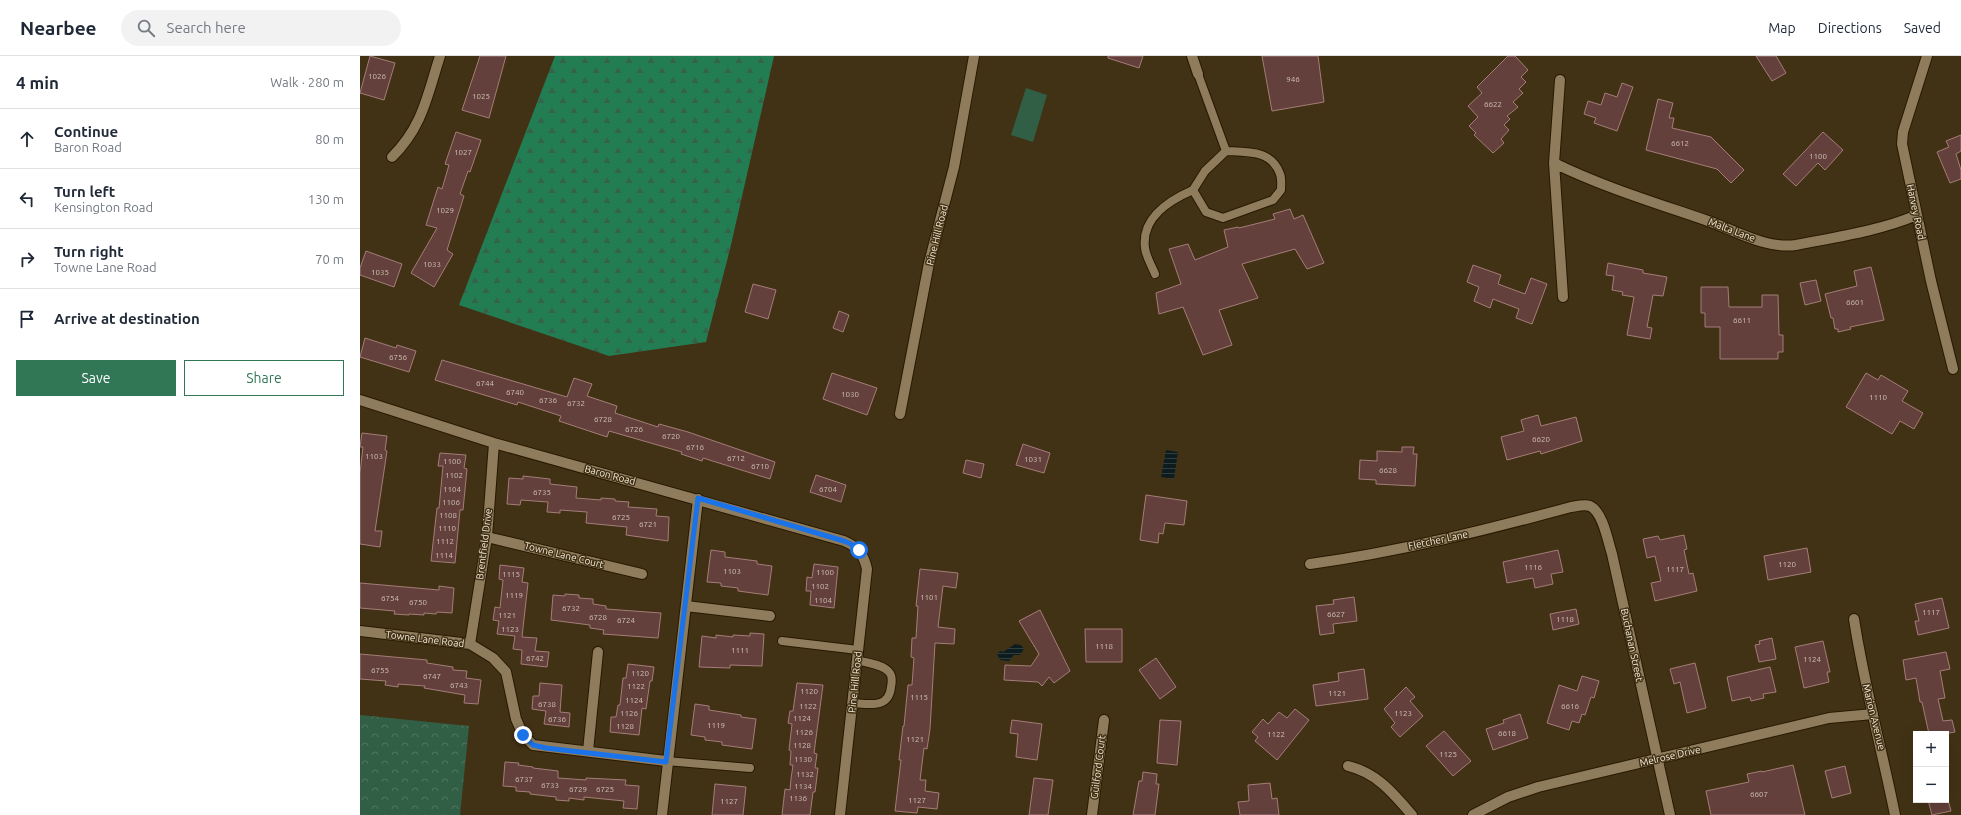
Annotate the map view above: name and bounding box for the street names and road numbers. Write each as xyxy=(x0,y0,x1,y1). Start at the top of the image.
street label: Harvey Road xyxy=(1905,183,1927,241)
street label: Pine Hill Road xyxy=(924,203,950,266)
street label: Malta Lane xyxy=(1707,216,1757,244)
street label: Baron Road xyxy=(583,463,637,487)
street label: Brentfield Drive xyxy=(474,508,494,580)
street label: Fletcher Lane xyxy=(1407,528,1469,552)
street label: Towne Lane Court xyxy=(523,540,605,570)
street label: Buchanan Street xyxy=(1619,607,1645,683)
street label: Towne Lane Road xyxy=(385,629,465,649)
street label: Pine Hill Road xyxy=(846,650,864,713)
street label: Marion Avenue xyxy=(1860,683,1888,751)
street label: Guilford Court xyxy=(1089,734,1107,800)
street label: Melrose Drive xyxy=(1638,744,1702,768)

